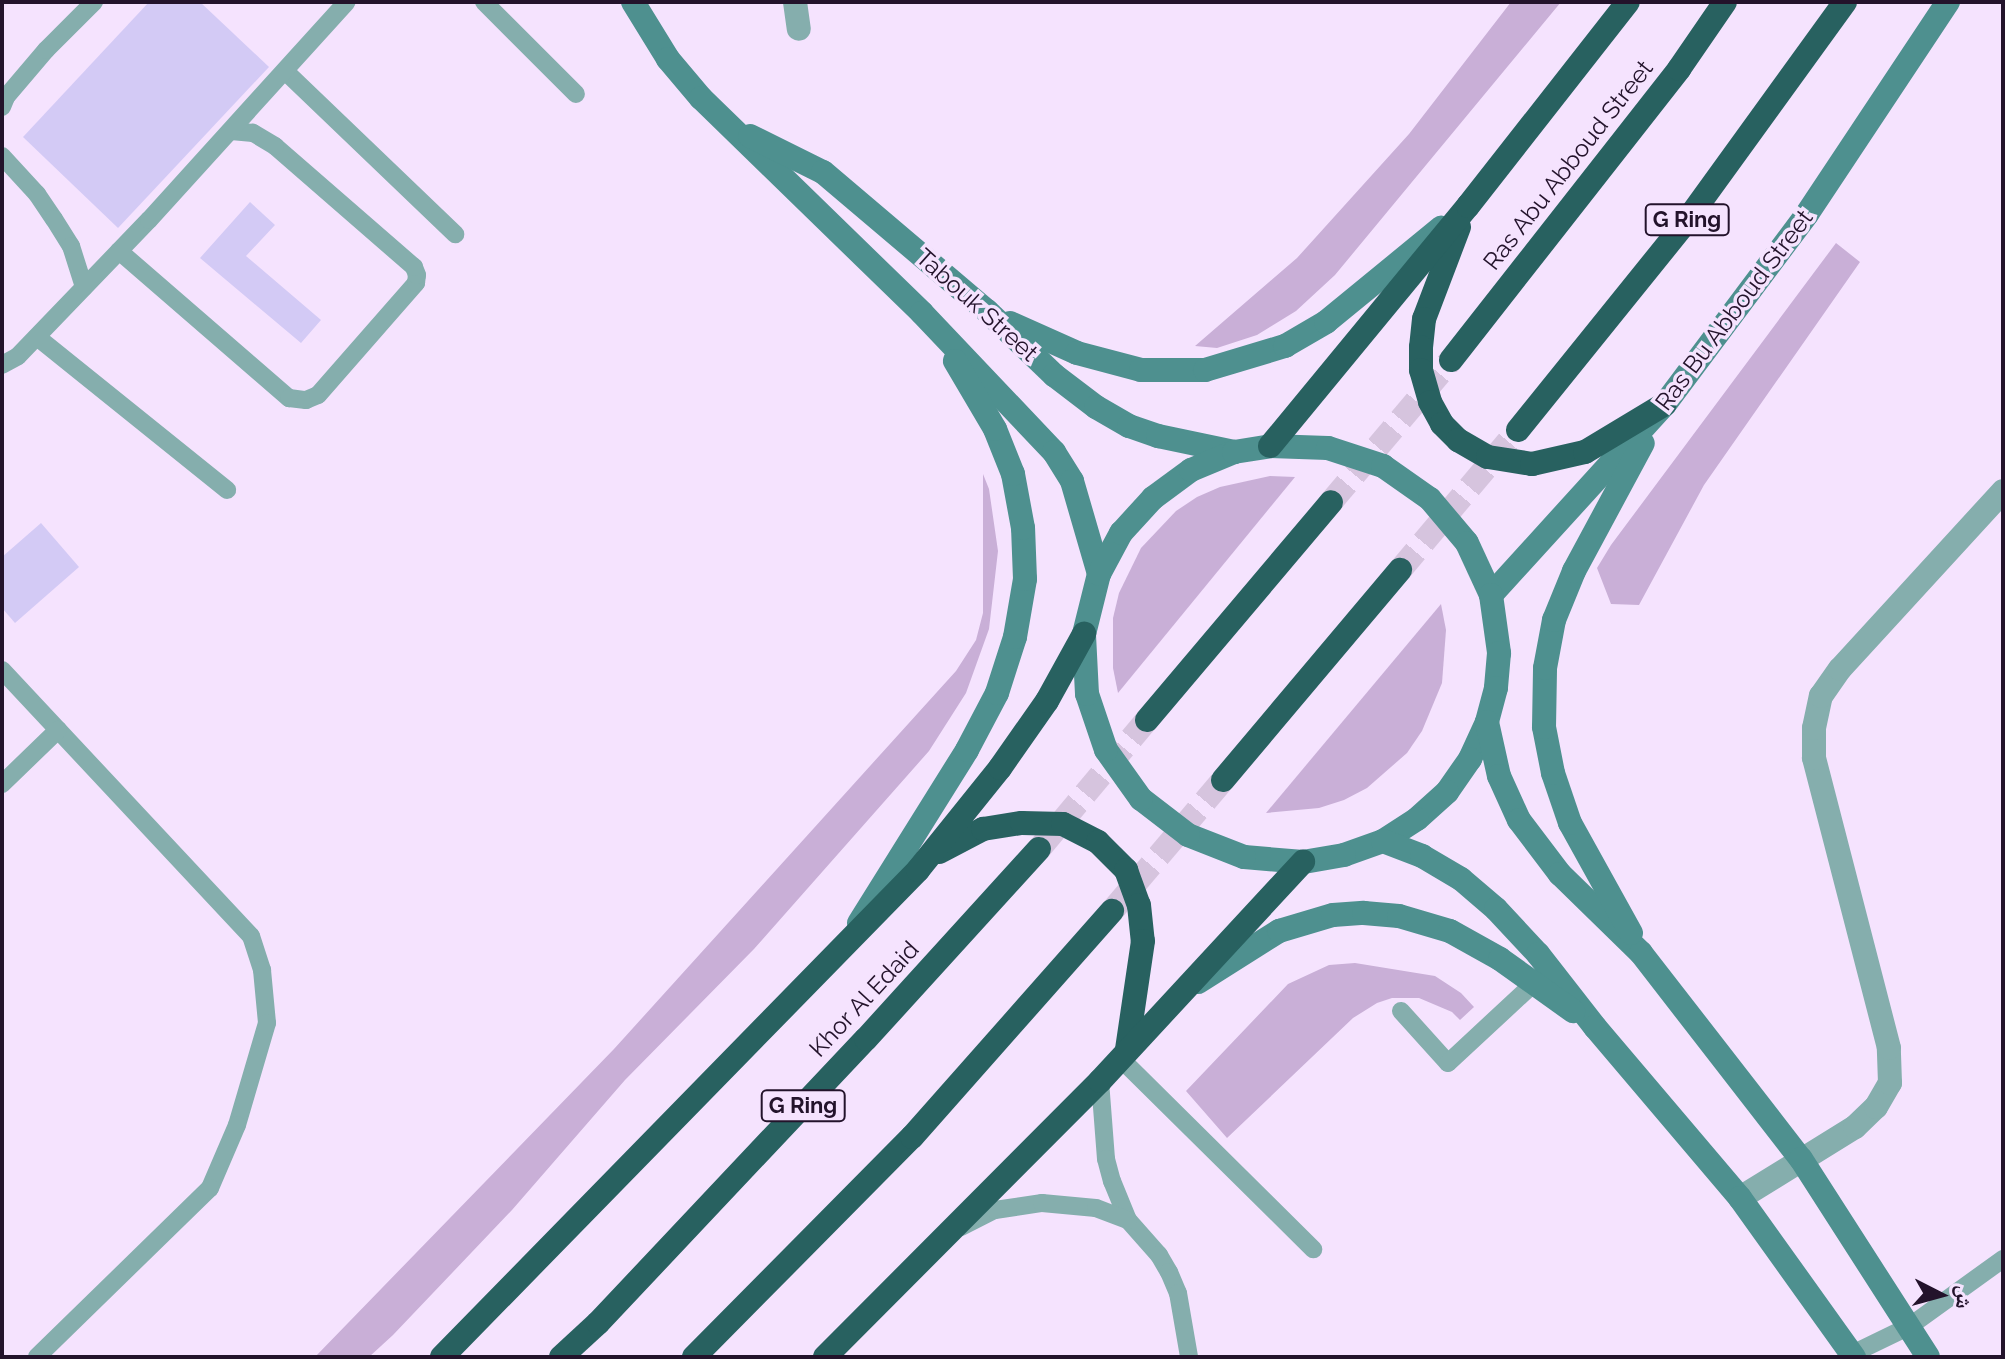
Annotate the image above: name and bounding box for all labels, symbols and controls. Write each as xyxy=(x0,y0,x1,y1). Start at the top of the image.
street label: Ras Abu Abboud Street xyxy=(1477,54,1659,276)
road number: G Ring xyxy=(1643,202,1731,238)
street label: Ras Bu Abboud Street xyxy=(1649,204,1819,416)
street label: Tabouk Street xyxy=(910,243,1044,367)
street label: Khor Al Edaid xyxy=(802,934,926,1064)
road number: G Ring xyxy=(759,1088,847,1124)
north arrow xyxy=(1901,1255,1981,1335)
text: ش xyxy=(1951,1285,1979,1310)

